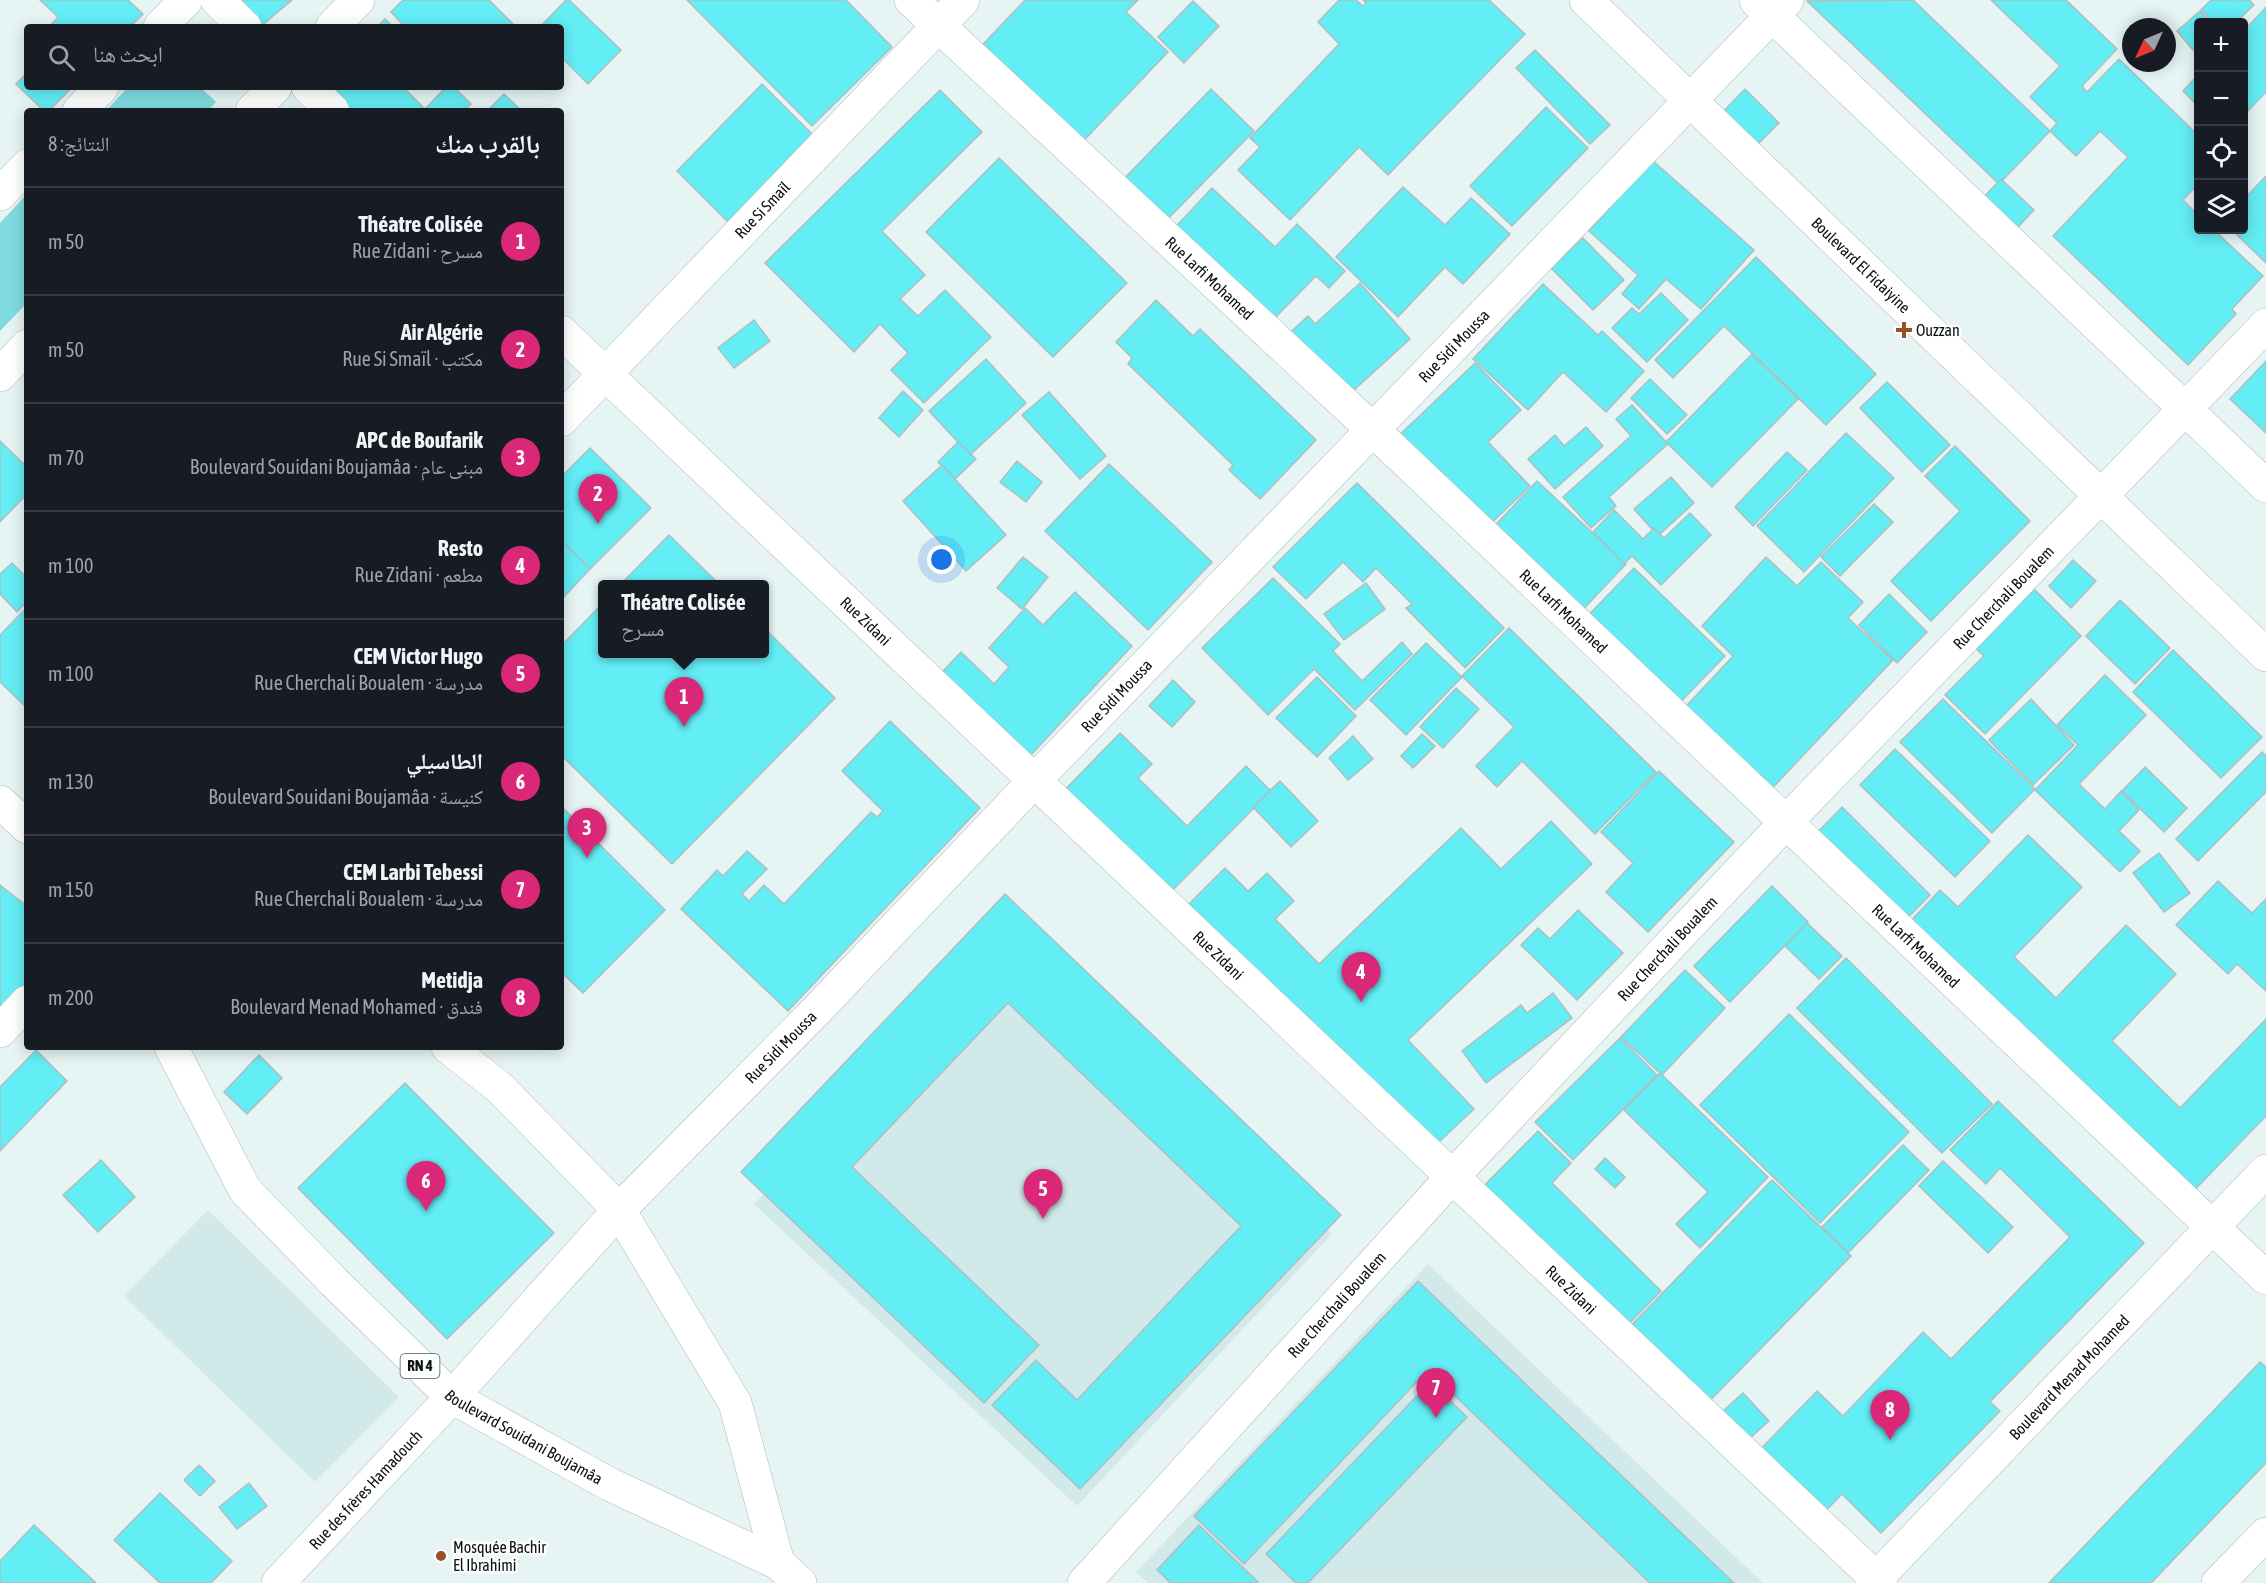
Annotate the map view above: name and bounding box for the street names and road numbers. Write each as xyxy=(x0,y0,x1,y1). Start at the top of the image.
street label: Rue Si Smaïl xyxy=(731,177,794,242)
street label: Boulevard El Fidaiyine xyxy=(1808,213,1914,317)
street label: Rue Larfi Mohamed xyxy=(1162,233,1257,323)
street label: Rue Sidi Moussa xyxy=(1415,306,1493,386)
street label: Rue Cherchali Boualem xyxy=(1949,542,2057,653)
street label: Rue Larfi Mohamed xyxy=(1516,565,1611,657)
street label: Rue Zidani xyxy=(837,593,895,649)
street label: Rue Sidi Moussa xyxy=(1077,656,1155,736)
street label: Rue Cherchali Boualem xyxy=(1614,892,1721,1004)
street label: Rue Larfi Mohamed xyxy=(1869,900,1963,991)
street label: Rue Zidani xyxy=(1190,927,1248,983)
street label: Rue Sidi Moussa xyxy=(741,1007,820,1087)
street label: Rue Cherchali Boualem xyxy=(1284,1248,1389,1361)
street label: Rue Zidani xyxy=(1542,1261,1600,1318)
street label: Boulevard Menad Mohamed xyxy=(2005,1311,2133,1443)
road number: RN 4 xyxy=(400,1354,440,1378)
street label: Boulevard Souidani Boujamâa xyxy=(441,1386,606,1488)
street label: Rue des frères Hamadouch xyxy=(305,1426,425,1553)

